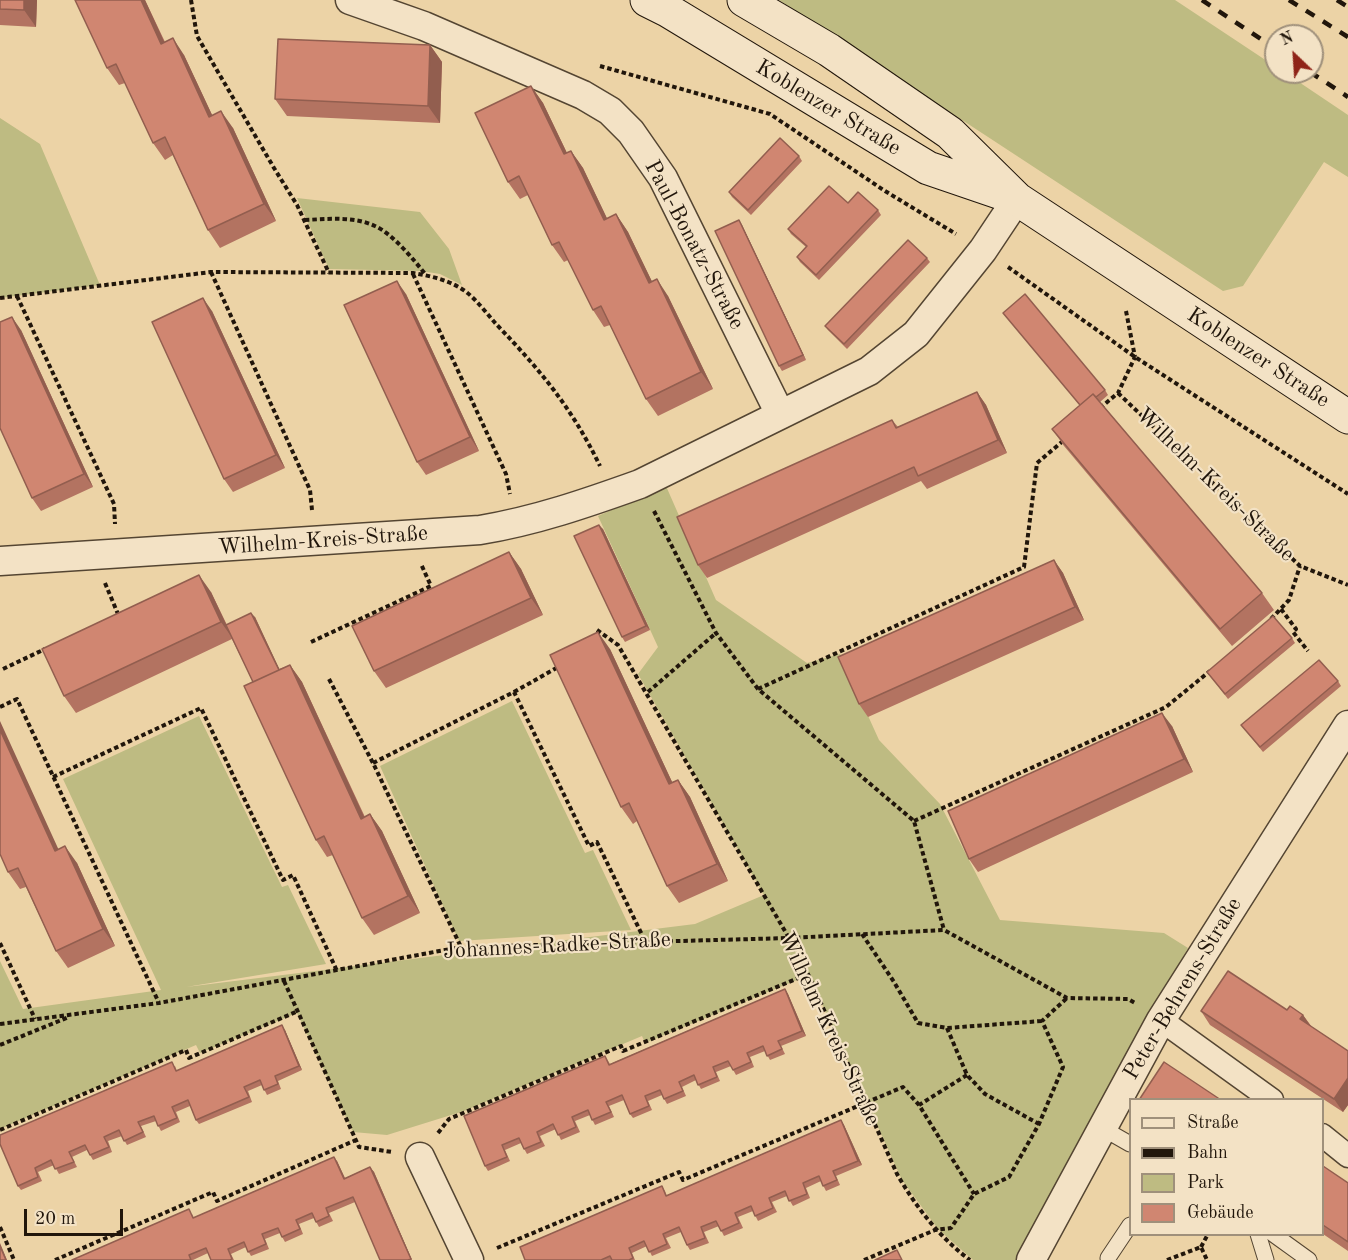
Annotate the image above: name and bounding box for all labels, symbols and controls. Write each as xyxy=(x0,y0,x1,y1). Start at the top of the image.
north arrow xyxy=(1264,24,1324,84)
text: N xyxy=(1278,30,1296,49)
street label: Koblenzer Straße xyxy=(751,54,905,162)
street label: Paul-Bonatz-Straße xyxy=(638,156,750,334)
street label: Koblenzer Straße xyxy=(1182,302,1334,414)
street label: Wilhelm-Kreis-Straße xyxy=(1130,402,1300,568)
street label: Wilhelm-Kreis-Straße xyxy=(217,520,429,562)
street label: Peter-Behrens-Straße xyxy=(1118,893,1248,1085)
street label: Johannes-Radke-Straße xyxy=(443,927,671,965)
street label: Wilhelm-Kreis-Straße xyxy=(773,928,885,1130)
legend xyxy=(1129,1098,1324,1236)
text: Straße xyxy=(1187,1114,1238,1132)
text: Bahn xyxy=(1187,1144,1228,1162)
text: Park xyxy=(1187,1174,1224,1192)
scale bar xyxy=(27,1197,126,1235)
text: Gebäude xyxy=(1187,1204,1254,1222)
text: 20 m xyxy=(35,1210,75,1228)

